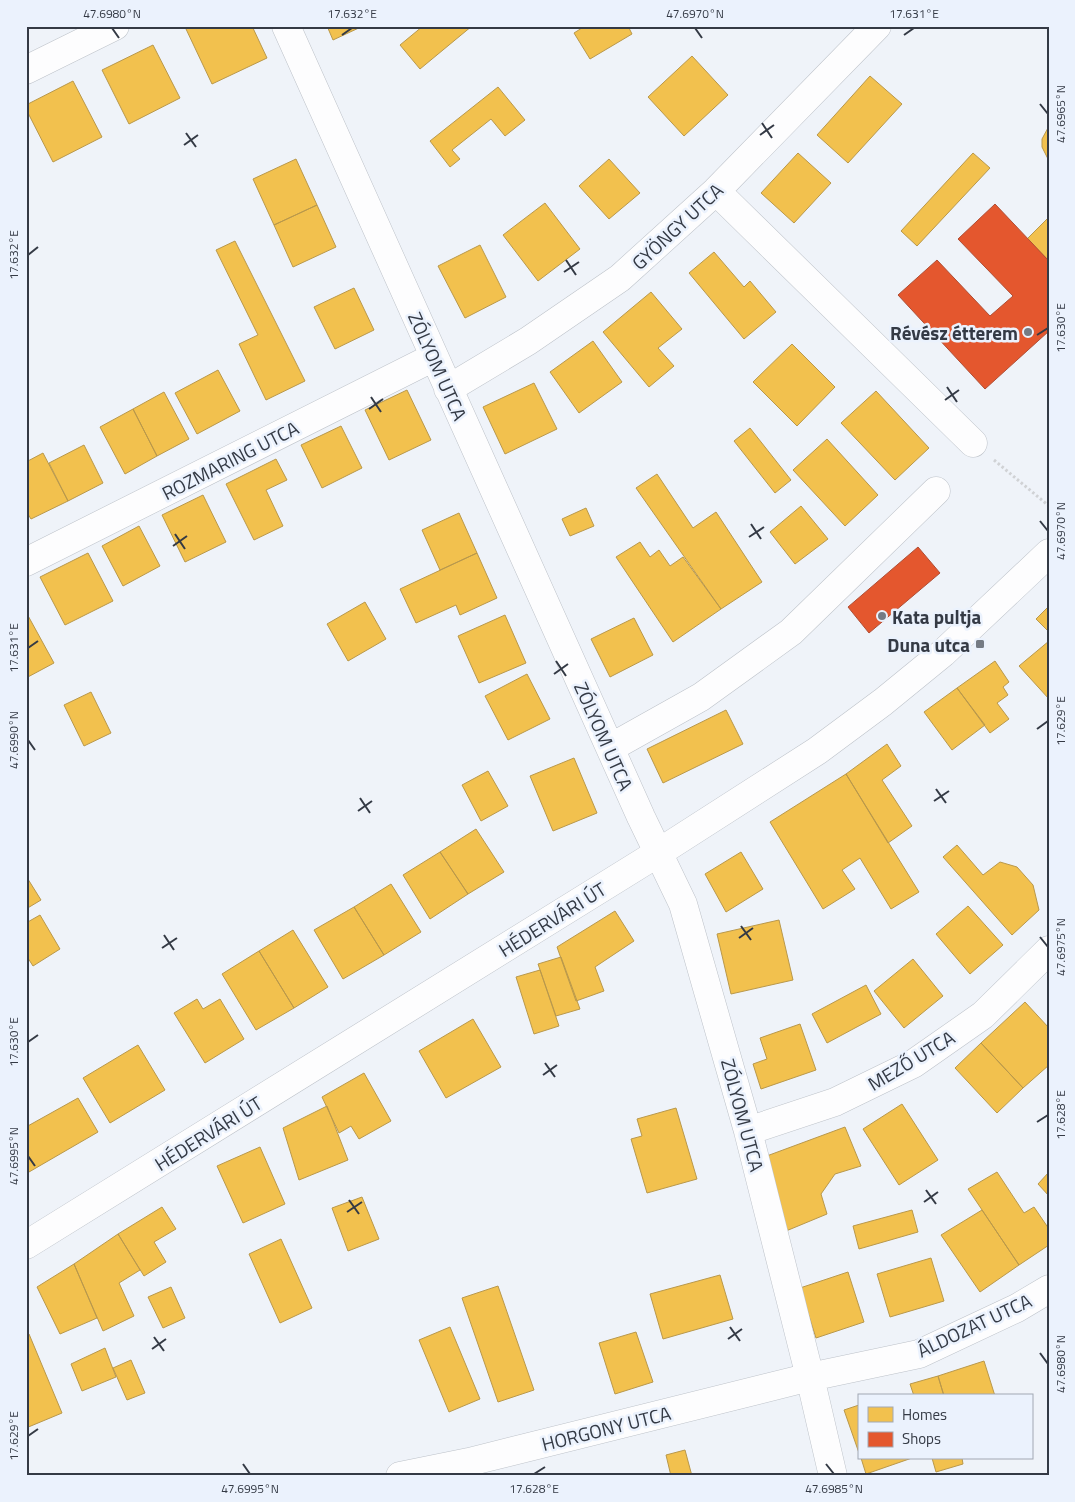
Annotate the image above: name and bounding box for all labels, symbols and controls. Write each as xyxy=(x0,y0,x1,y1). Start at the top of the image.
text: 47.6980°N xyxy=(83,4,141,23)
text: 17.632°E xyxy=(327,4,377,23)
text: 47.6970°N xyxy=(666,4,724,23)
text: 17.631°E xyxy=(889,4,939,23)
text: 47.6965°N xyxy=(1051,85,1070,143)
street label: GYÖNGY UTCA xyxy=(625,176,729,276)
text: 17.632°E xyxy=(4,230,23,280)
text: 17.630°E xyxy=(1051,303,1070,353)
street label: ZÓLYOM UTCA xyxy=(401,307,475,425)
place label: Révész étterem xyxy=(890,318,1018,347)
marker: Révész étterem xyxy=(1022,326,1034,338)
street label: ROZMARING UTCA xyxy=(156,413,304,507)
text: 47.6970°N xyxy=(1051,502,1070,560)
place label: Kata pultja xyxy=(892,602,981,631)
marker: Kata pultja xyxy=(876,610,888,622)
text: 17.631°E xyxy=(4,623,23,673)
place label: Duna utca xyxy=(887,630,970,659)
marker: Duna utca xyxy=(974,638,986,650)
street label: ZÓLYOM UTCA xyxy=(567,677,641,795)
text: 17.629°E xyxy=(1051,696,1070,746)
text: 47.6990°N xyxy=(4,711,23,769)
street label: HÉDERVÁRI ÚT xyxy=(492,874,612,964)
text: 47.6975°N xyxy=(1051,918,1070,976)
text: 17.630°E xyxy=(4,1017,23,1067)
street label: MEZŐ UTCA xyxy=(862,1023,960,1097)
street label: ZÓLYOM UTCA xyxy=(714,1055,772,1175)
street label: HÉDERVÁRI ÚT xyxy=(148,1088,268,1178)
text: 17.628°E xyxy=(1051,1090,1070,1140)
text: 47.6995°N xyxy=(4,1127,23,1185)
street label: ÁLDOZAT UTCA xyxy=(912,1286,1036,1364)
text: 47.6980°N xyxy=(1051,1335,1070,1393)
legend xyxy=(858,1394,1032,1460)
street label: HORGONY UTCA xyxy=(538,1398,674,1458)
text: Homes xyxy=(902,1403,947,1426)
text: 17.629°E xyxy=(4,1411,23,1461)
text: Shops xyxy=(902,1427,941,1450)
text: 47.6995°N xyxy=(221,1479,279,1498)
text: 17.628°E xyxy=(509,1479,559,1498)
text: 47.6985°N xyxy=(805,1479,863,1498)

